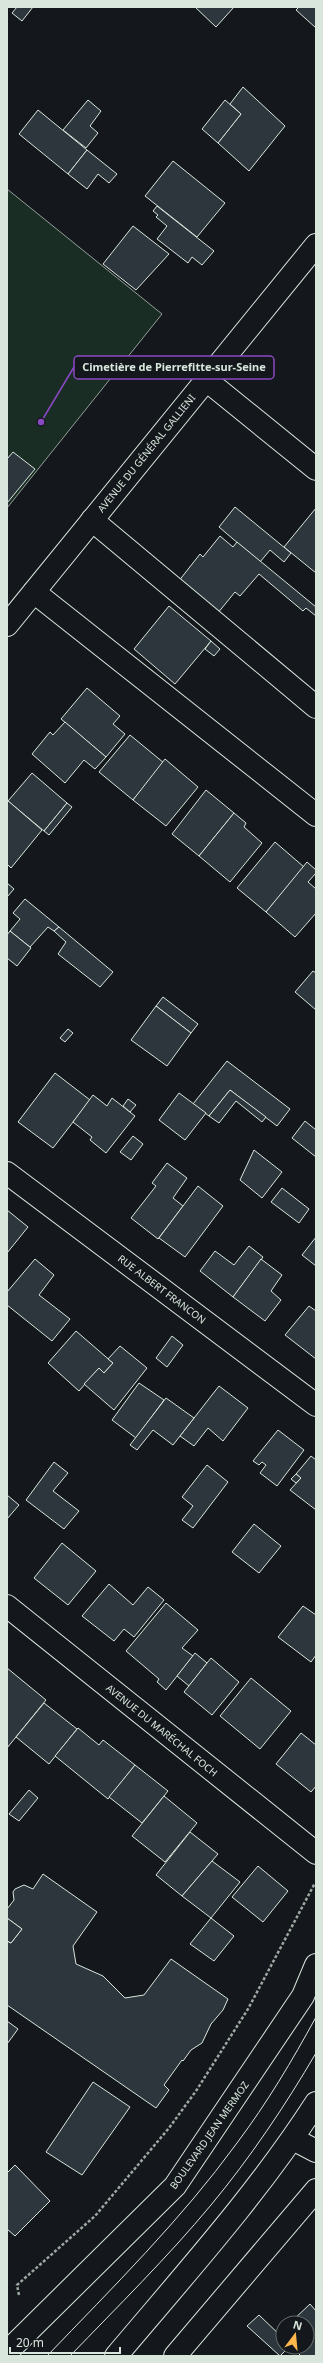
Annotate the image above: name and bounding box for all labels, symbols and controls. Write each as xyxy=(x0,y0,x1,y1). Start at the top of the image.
callout: Cimetière de Pierrefitte-sur-Seine xyxy=(74,356,274,379)
text: Cimetière de Pierrefitte-sur-Seine xyxy=(82,359,266,374)
street label: AVENUE DU GÉNÉRAL GALLIENI xyxy=(94,391,198,515)
street label: RUE ALBERT FRANCON xyxy=(115,1251,209,1327)
street label: AVENUE DU MARÉCHAL FOCH xyxy=(103,1681,221,1779)
street label: BOULEVARD JEAN MERMOZ xyxy=(166,2078,252,2192)
north arrow xyxy=(275,2315,315,2355)
text: N xyxy=(292,2316,304,2333)
scale bar xyxy=(10,2329,120,2355)
text: 20 m xyxy=(16,2334,44,2351)

